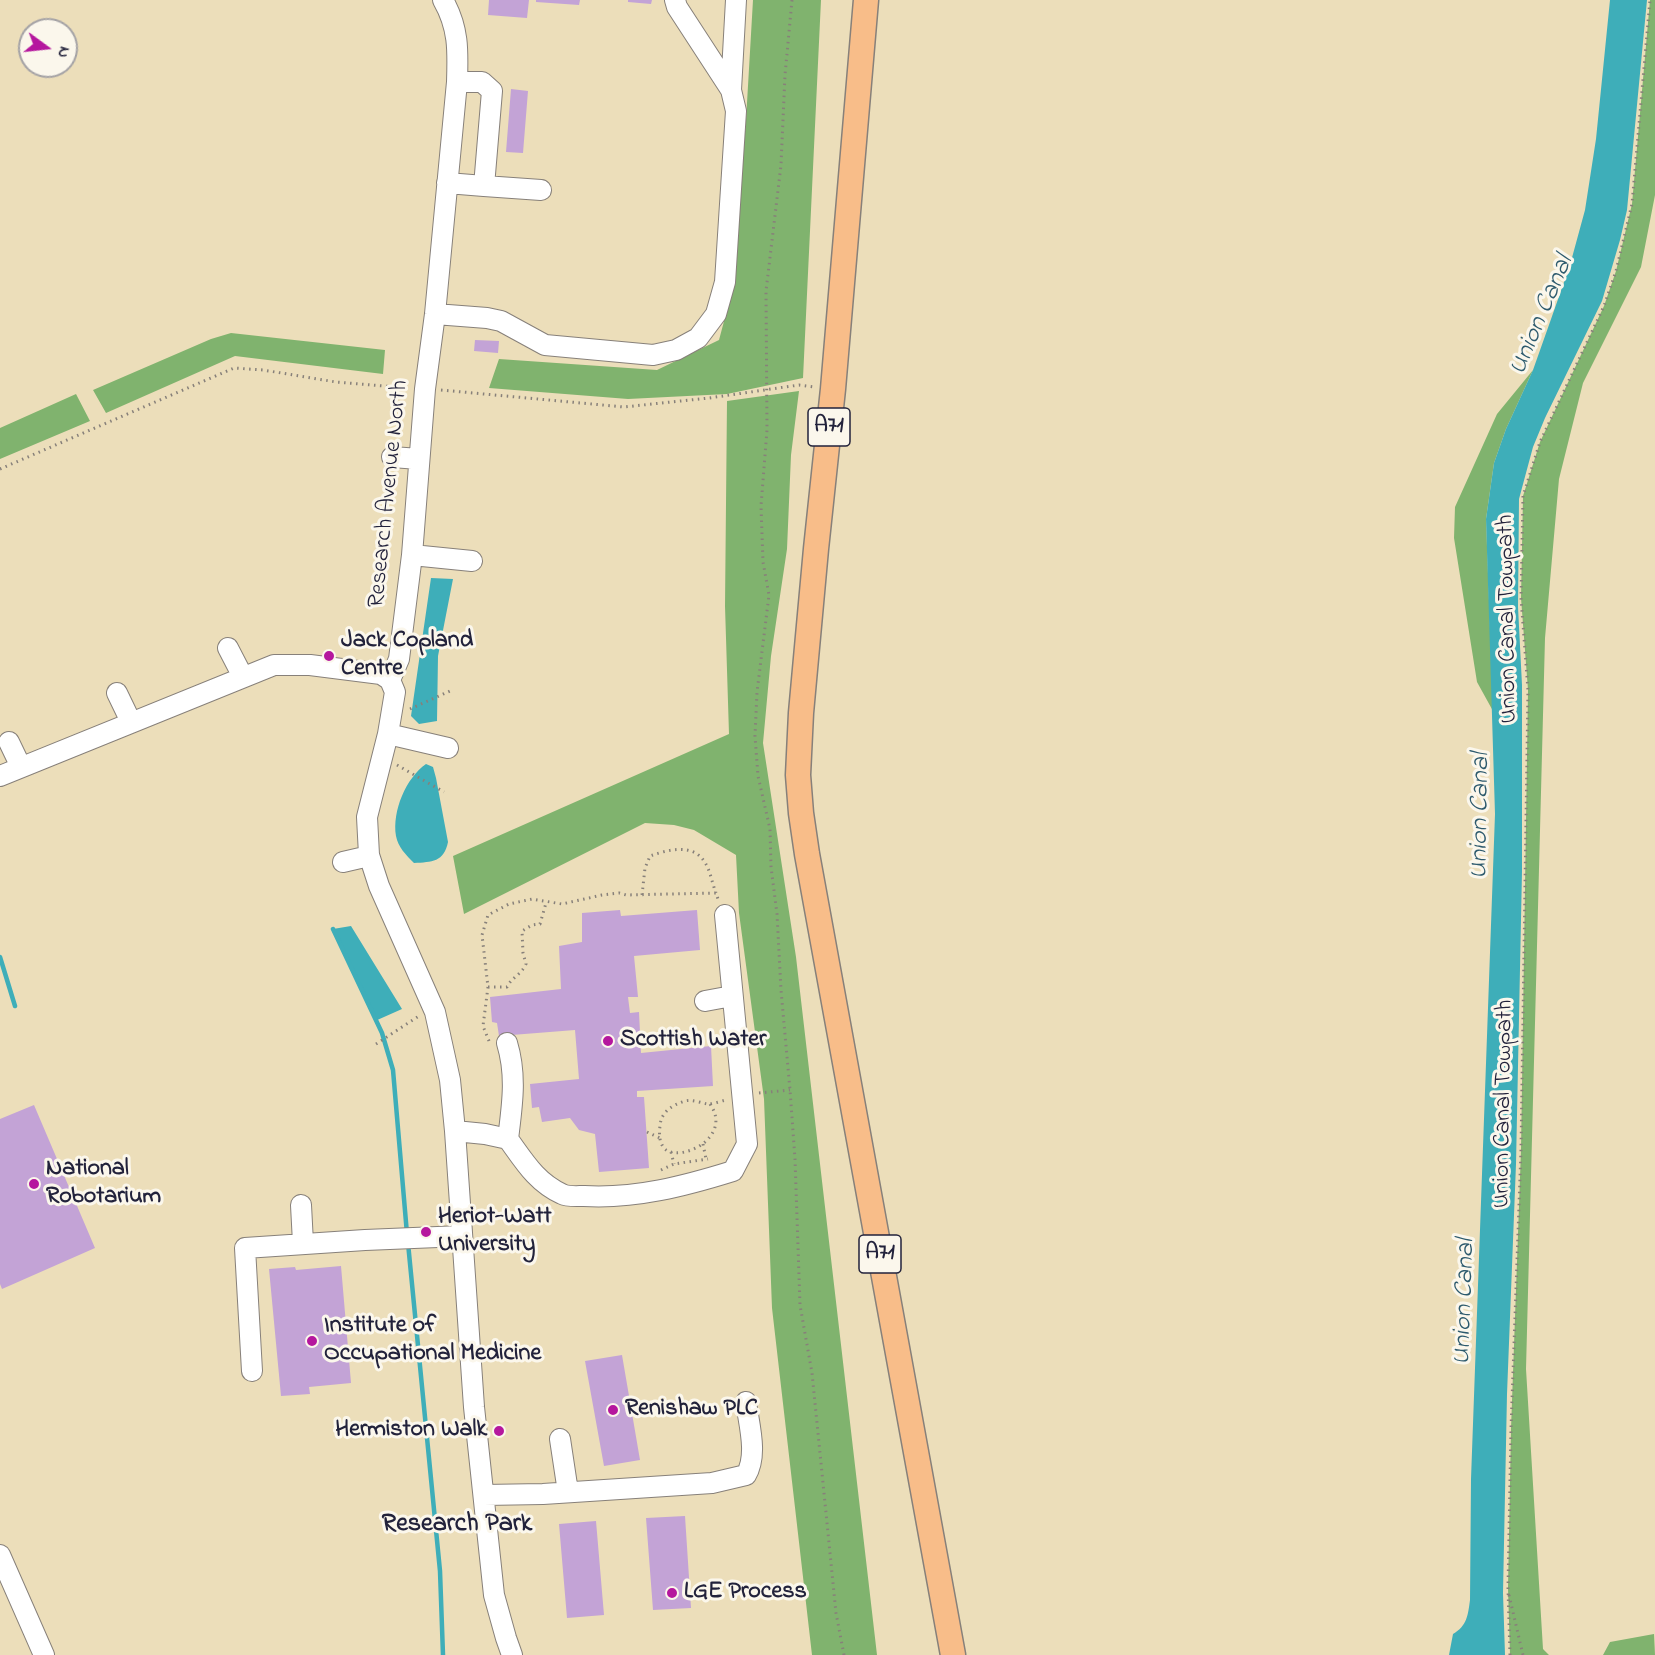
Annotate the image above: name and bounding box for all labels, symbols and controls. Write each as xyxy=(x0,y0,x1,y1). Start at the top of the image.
north arrow xyxy=(18,18,78,78)
text: N xyxy=(50,44,76,60)
water label: Union Canal xyxy=(1504,252,1582,380)
street label: Research Avenue North xyxy=(364,379,416,609)
road number: A71 xyxy=(808,408,850,446)
street label: Union Canal Towpath xyxy=(1493,514,1525,724)
place label: Jack Copland Centre xyxy=(341,628,473,684)
marker: Jack Copland Centre xyxy=(322,649,336,663)
water label: Union Canal xyxy=(1465,753,1499,879)
street label: Union Canal Towpath xyxy=(1489,999,1521,1209)
place label: Scottish Water xyxy=(620,1027,766,1055)
marker: Scottish Water xyxy=(601,1034,615,1048)
place label: National Robotarium xyxy=(46,1156,161,1212)
marker: National Robotarium xyxy=(27,1177,41,1191)
place label: Heriot-Watt University xyxy=(438,1204,552,1260)
marker: Heriot-Watt University xyxy=(419,1225,433,1239)
road number: A71 xyxy=(859,1235,901,1273)
water label: Union Canal xyxy=(1448,1238,1484,1366)
place label: Institute of Occupational Medicine xyxy=(324,1313,541,1369)
marker: Institute of Occupational Medicine xyxy=(305,1334,319,1348)
place label: Renishaw PLC xyxy=(625,1396,758,1424)
marker: Renishaw PLC xyxy=(606,1403,620,1417)
place label: Hermiston Walk xyxy=(335,1417,487,1445)
marker: Hermiston Walk xyxy=(492,1424,506,1438)
district label: Research Park xyxy=(382,1510,532,1542)
place label: LGE Process xyxy=(684,1579,807,1607)
marker: LGE Process xyxy=(665,1586,679,1600)

